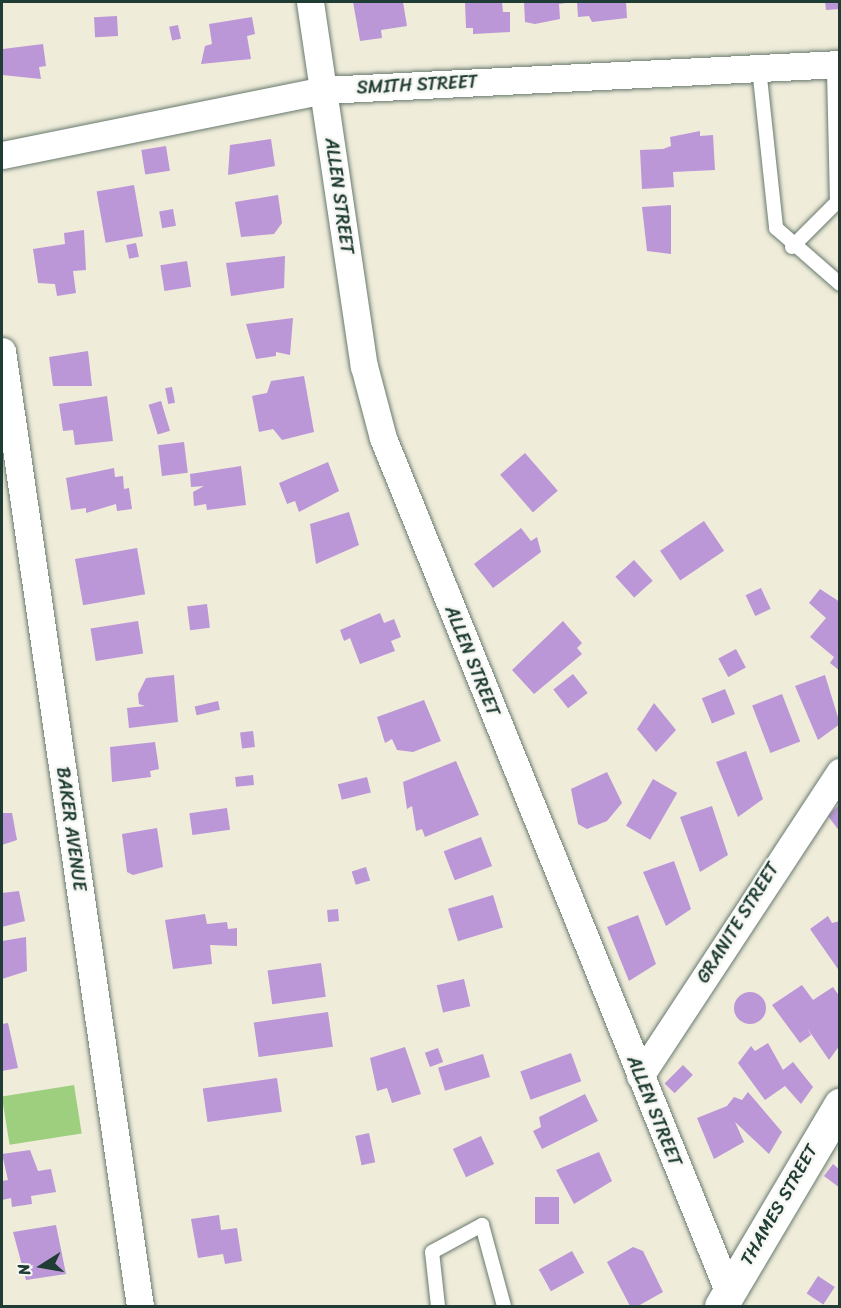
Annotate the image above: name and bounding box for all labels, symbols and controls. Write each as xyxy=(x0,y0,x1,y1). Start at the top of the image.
street label: SMITH STREET xyxy=(356,71,478,99)
street label: ALLEN STREET xyxy=(320,136,358,256)
street label: ALLEN STREET xyxy=(440,603,504,719)
street label: BAKER AVENUE xyxy=(52,765,90,893)
street label: GRANITE STREET xyxy=(692,859,784,987)
street label: ALLEN STREET xyxy=(622,1053,686,1169)
street label: THAMES STREET xyxy=(735,1140,823,1270)
north arrow xyxy=(12,1236,72,1296)
text: N xyxy=(9,1261,39,1278)

